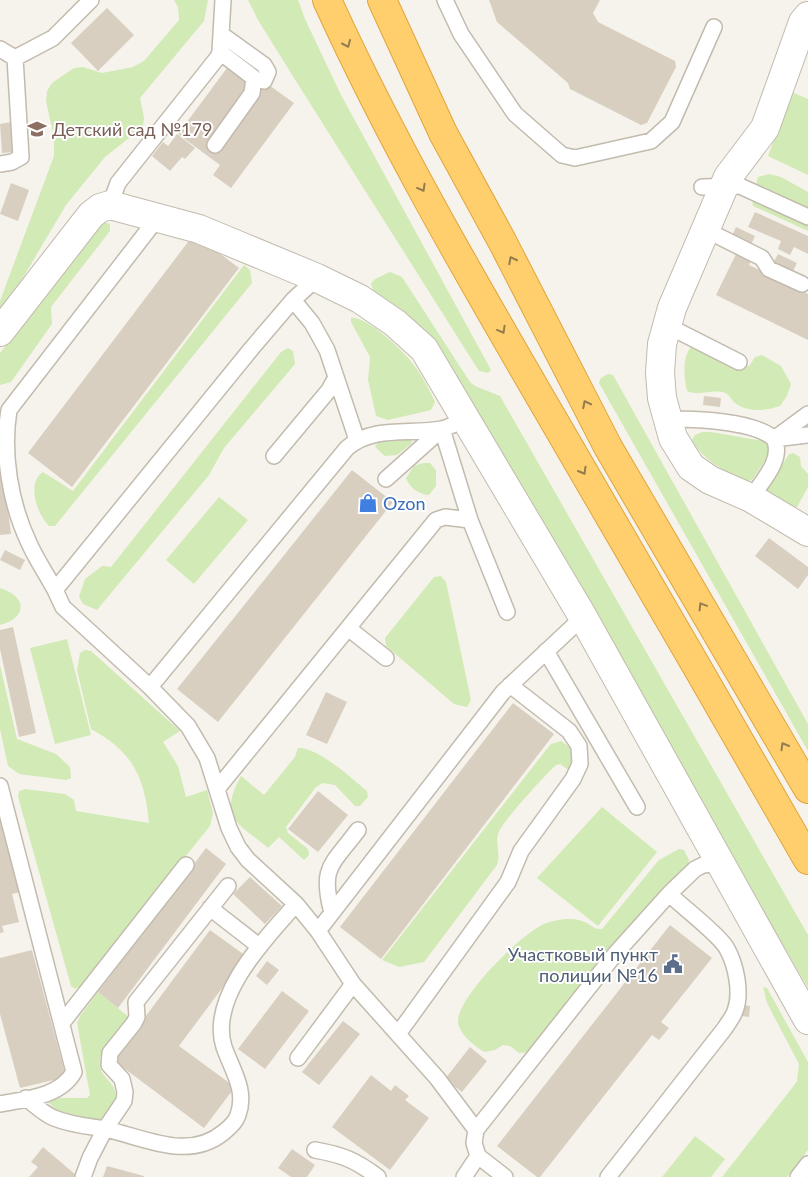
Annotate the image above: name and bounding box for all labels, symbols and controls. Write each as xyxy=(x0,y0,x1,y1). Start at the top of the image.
one-way arrow xyxy=(340,39,351,48)
school or university icon: Детский сад №179 xyxy=(26,118,48,140)
place label: Детский сад №179 xyxy=(52,118,212,140)
one-way arrow xyxy=(416,183,426,192)
one-way arrow xyxy=(508,256,518,265)
one-way arrow xyxy=(495,325,505,334)
one-way arrow xyxy=(582,401,592,410)
one-way arrow xyxy=(576,465,586,474)
shop icon: Ozon xyxy=(357,492,379,514)
place label: Ozon xyxy=(383,492,425,514)
one-way arrow xyxy=(698,602,708,611)
one-way arrow xyxy=(781,742,791,751)
place label: Участковый пункт полиции №16 xyxy=(508,943,658,986)
public building icon: Участковый пункт полиции №16 xyxy=(662,953,684,975)

